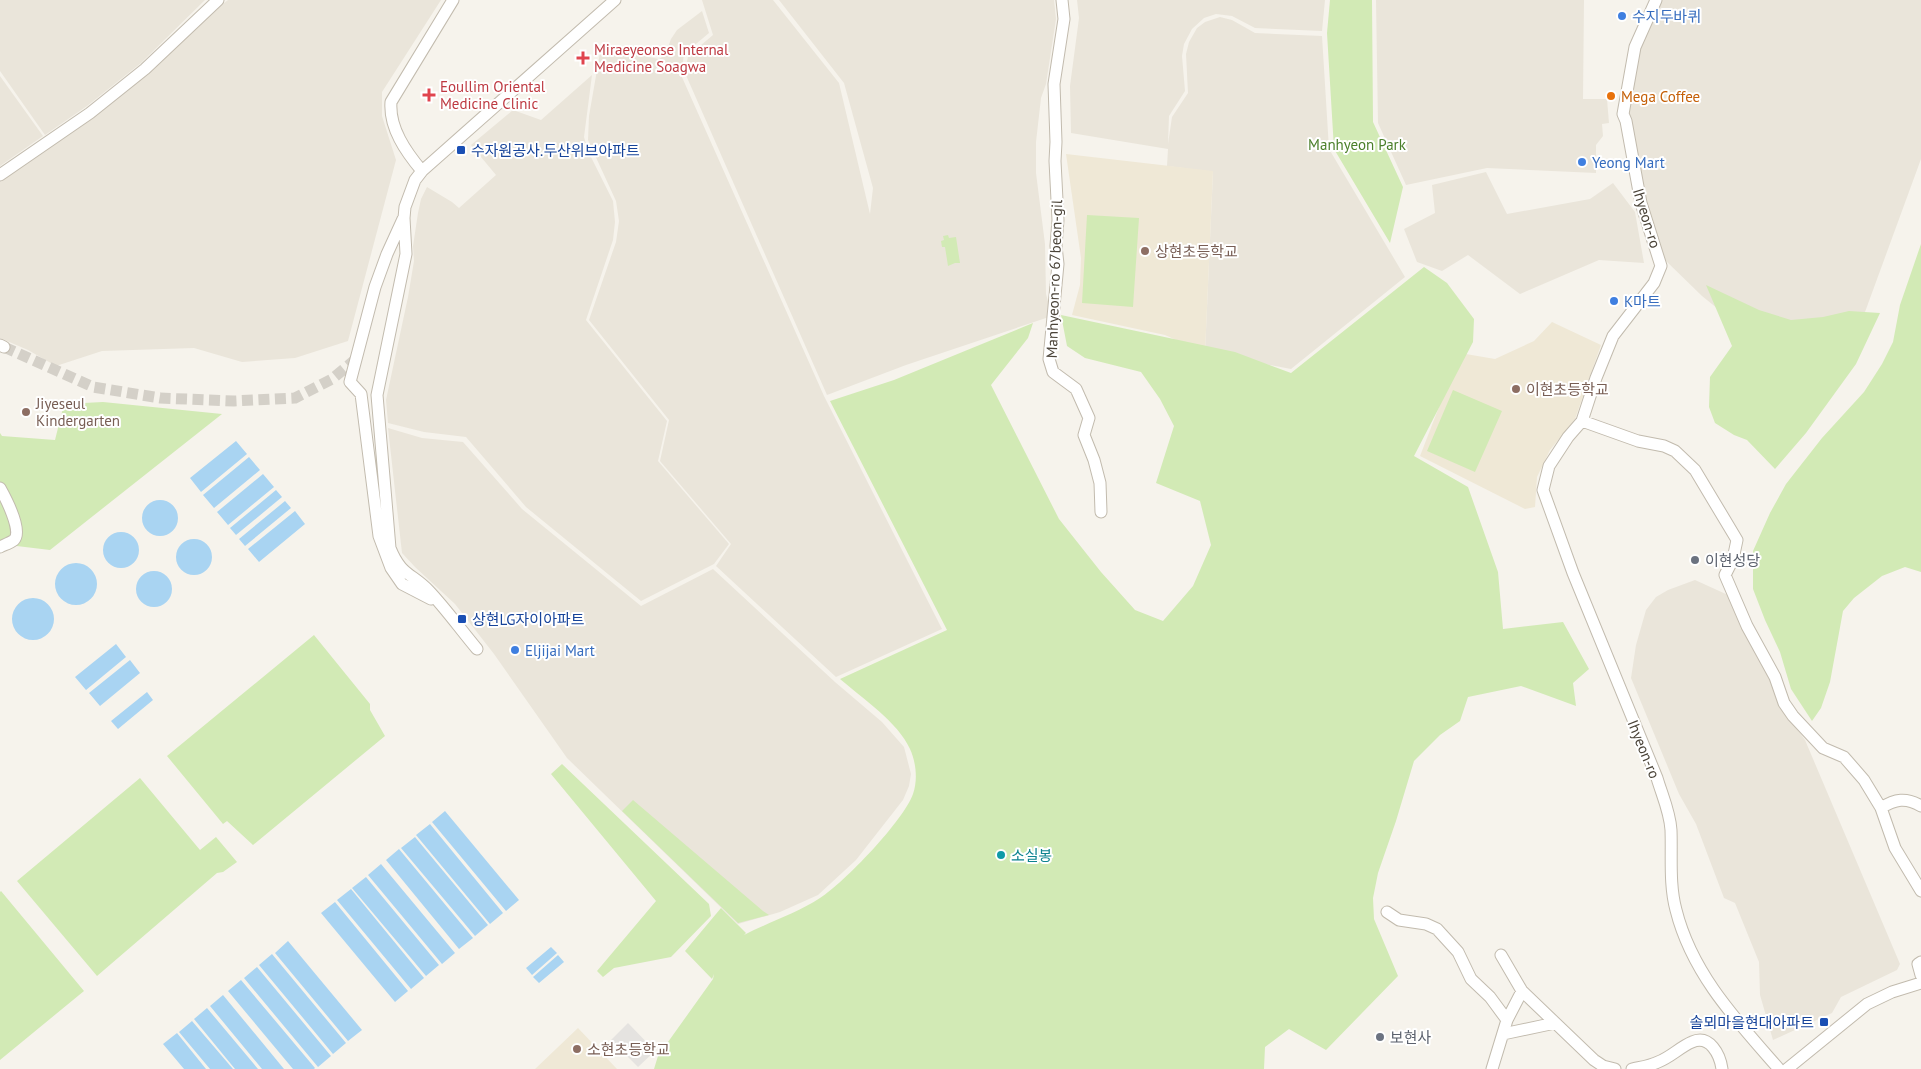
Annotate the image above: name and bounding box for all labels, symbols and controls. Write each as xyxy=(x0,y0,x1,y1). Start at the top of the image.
place label: 수지두바퀴 xyxy=(1632,7,1701,26)
marker: 수지두바퀴 xyxy=(1616,10,1628,22)
place label: Miraeyeonse Internal Medicine Soagwa xyxy=(594,40,729,76)
marker: Miraeyeonse Internal Medicine Soagwa xyxy=(576,51,590,65)
place label: Eoullim Oriental Medicine Clinic xyxy=(440,77,546,113)
place label: Mega Coffee xyxy=(1621,87,1700,106)
marker: Eoullim Oriental Medicine Clinic xyxy=(422,88,436,102)
marker: Mega Coffee xyxy=(1605,90,1617,102)
park label: Manhyeon Park xyxy=(1308,135,1407,154)
place label: 수자원공사.두산위브아파트 xyxy=(471,141,640,160)
marker: 수자원공사.두산위브아파트 xyxy=(455,144,467,156)
place label: Yeong Mart xyxy=(1592,153,1665,172)
marker: Yeong Mart xyxy=(1576,156,1588,168)
street label: Ihyeon-ro xyxy=(1629,186,1665,250)
street label: Manhyeon-ro 67beon-gil xyxy=(1042,199,1066,359)
place label: 상현초등학교 xyxy=(1155,242,1238,261)
marker: 상현초등학교 xyxy=(1139,245,1151,257)
place label: K마트 xyxy=(1624,292,1661,311)
marker: K마트 xyxy=(1608,295,1620,307)
place label: 이현초등학교 xyxy=(1526,380,1609,399)
marker: 이현초등학교 xyxy=(1510,383,1522,395)
place label: Jiyeseul Kindergarten xyxy=(35,394,120,430)
marker: Jiyeseul Kindergarten xyxy=(20,406,32,418)
place label: 이현성당 xyxy=(1705,551,1760,570)
marker: 이현성당 xyxy=(1689,554,1701,566)
place label: 상현LG자이아파트 xyxy=(472,610,585,629)
marker: 상현LG자이아파트 xyxy=(456,613,468,625)
place label: Eljijai Mart xyxy=(525,641,595,660)
marker: Eljijai Mart xyxy=(509,644,521,656)
street label: Ihyeon-ro xyxy=(1624,717,1664,781)
place label: 소실봉 xyxy=(1011,846,1052,865)
marker: 소실봉 xyxy=(995,849,1007,861)
place label: 솔뫼마을현대아파트 xyxy=(1690,1013,1814,1032)
marker: 솔뫼마을현대아파트 xyxy=(1818,1016,1830,1028)
place label: 보현사 xyxy=(1390,1028,1432,1047)
marker: 보현사 xyxy=(1374,1031,1386,1043)
place label: 소현초등학교 xyxy=(587,1040,670,1059)
marker: 소현초등학교 xyxy=(571,1043,583,1055)

